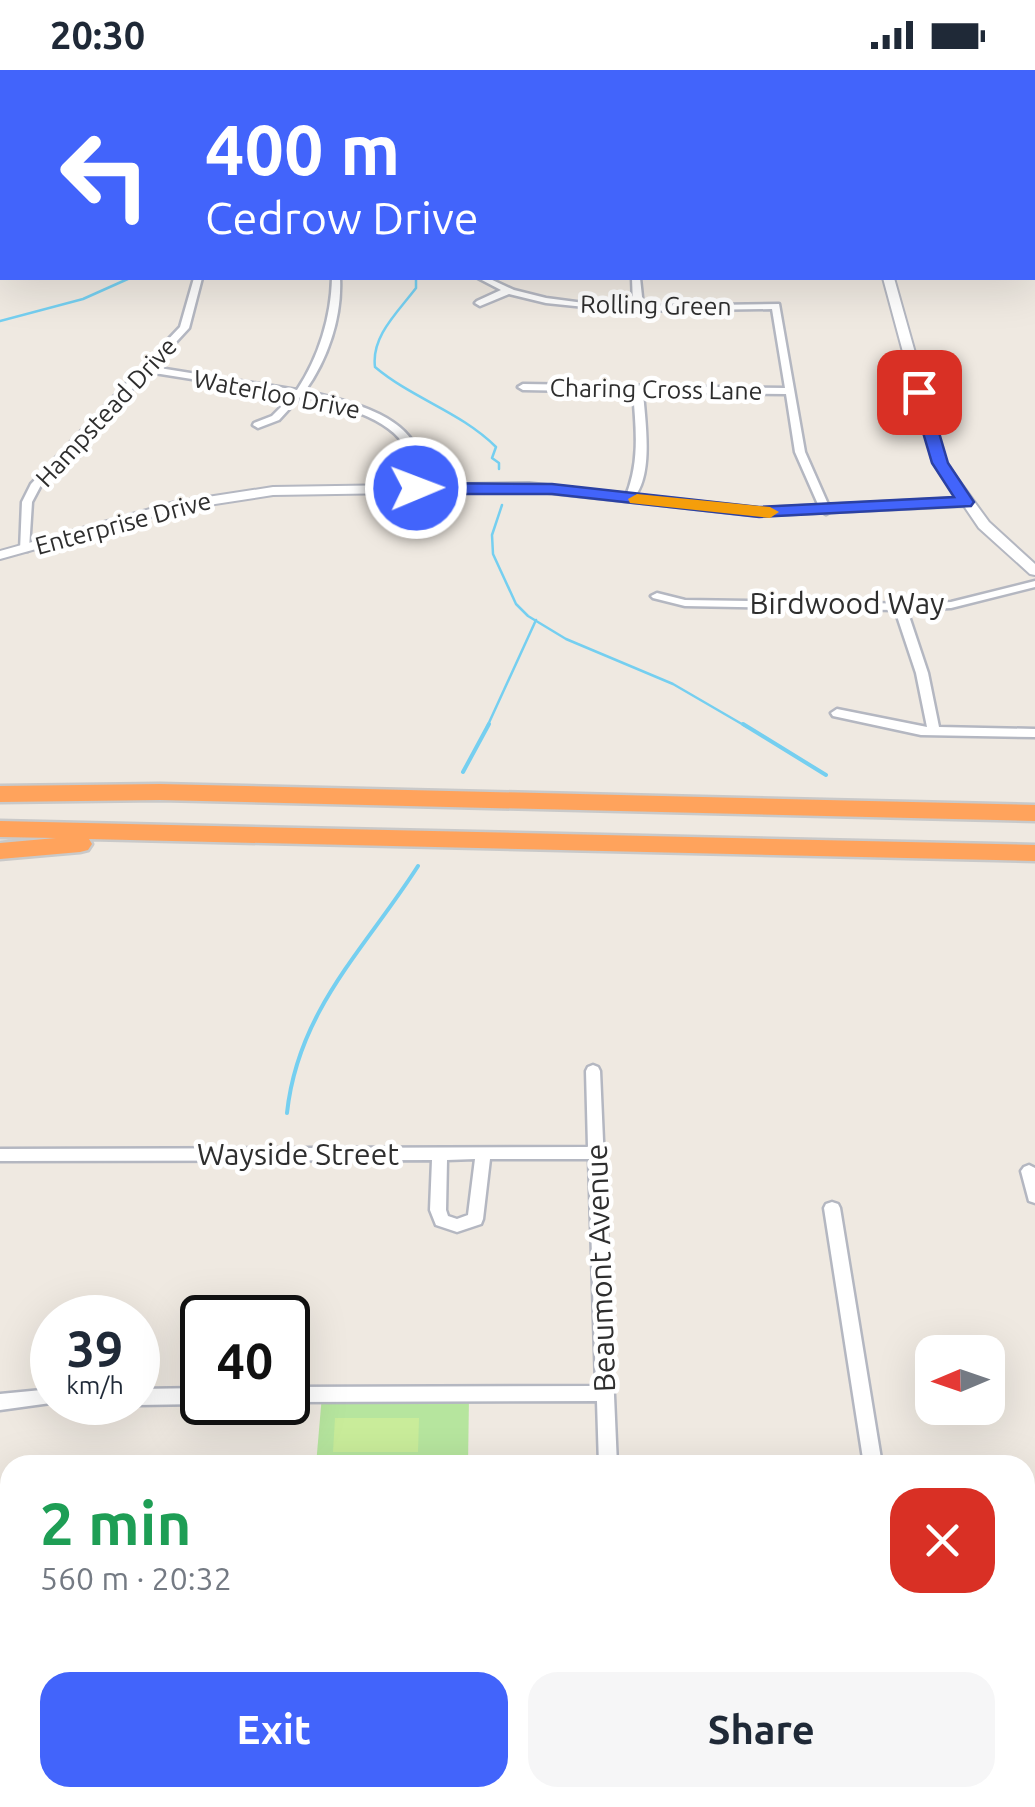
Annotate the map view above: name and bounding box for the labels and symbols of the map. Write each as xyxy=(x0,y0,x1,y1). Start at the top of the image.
street label: Rolling Green xyxy=(580,290,732,320)
street label: Hampstead Drive xyxy=(30,332,182,492)
pin xyxy=(877,350,962,435)
street label: Waterloo Drive xyxy=(191,364,363,424)
street label: Charing Cross Lane xyxy=(549,373,763,405)
position arrow xyxy=(364,436,468,540)
street label: Enterprise Drive xyxy=(32,486,214,560)
street label: Birdwood Way xyxy=(750,586,945,620)
street label: Wayside Street xyxy=(197,1137,399,1171)
street label: Beaumont Avenue xyxy=(579,1143,621,1393)
speed limit sign: 40 xyxy=(180,1295,310,1425)
north arrow xyxy=(915,1335,1005,1425)

